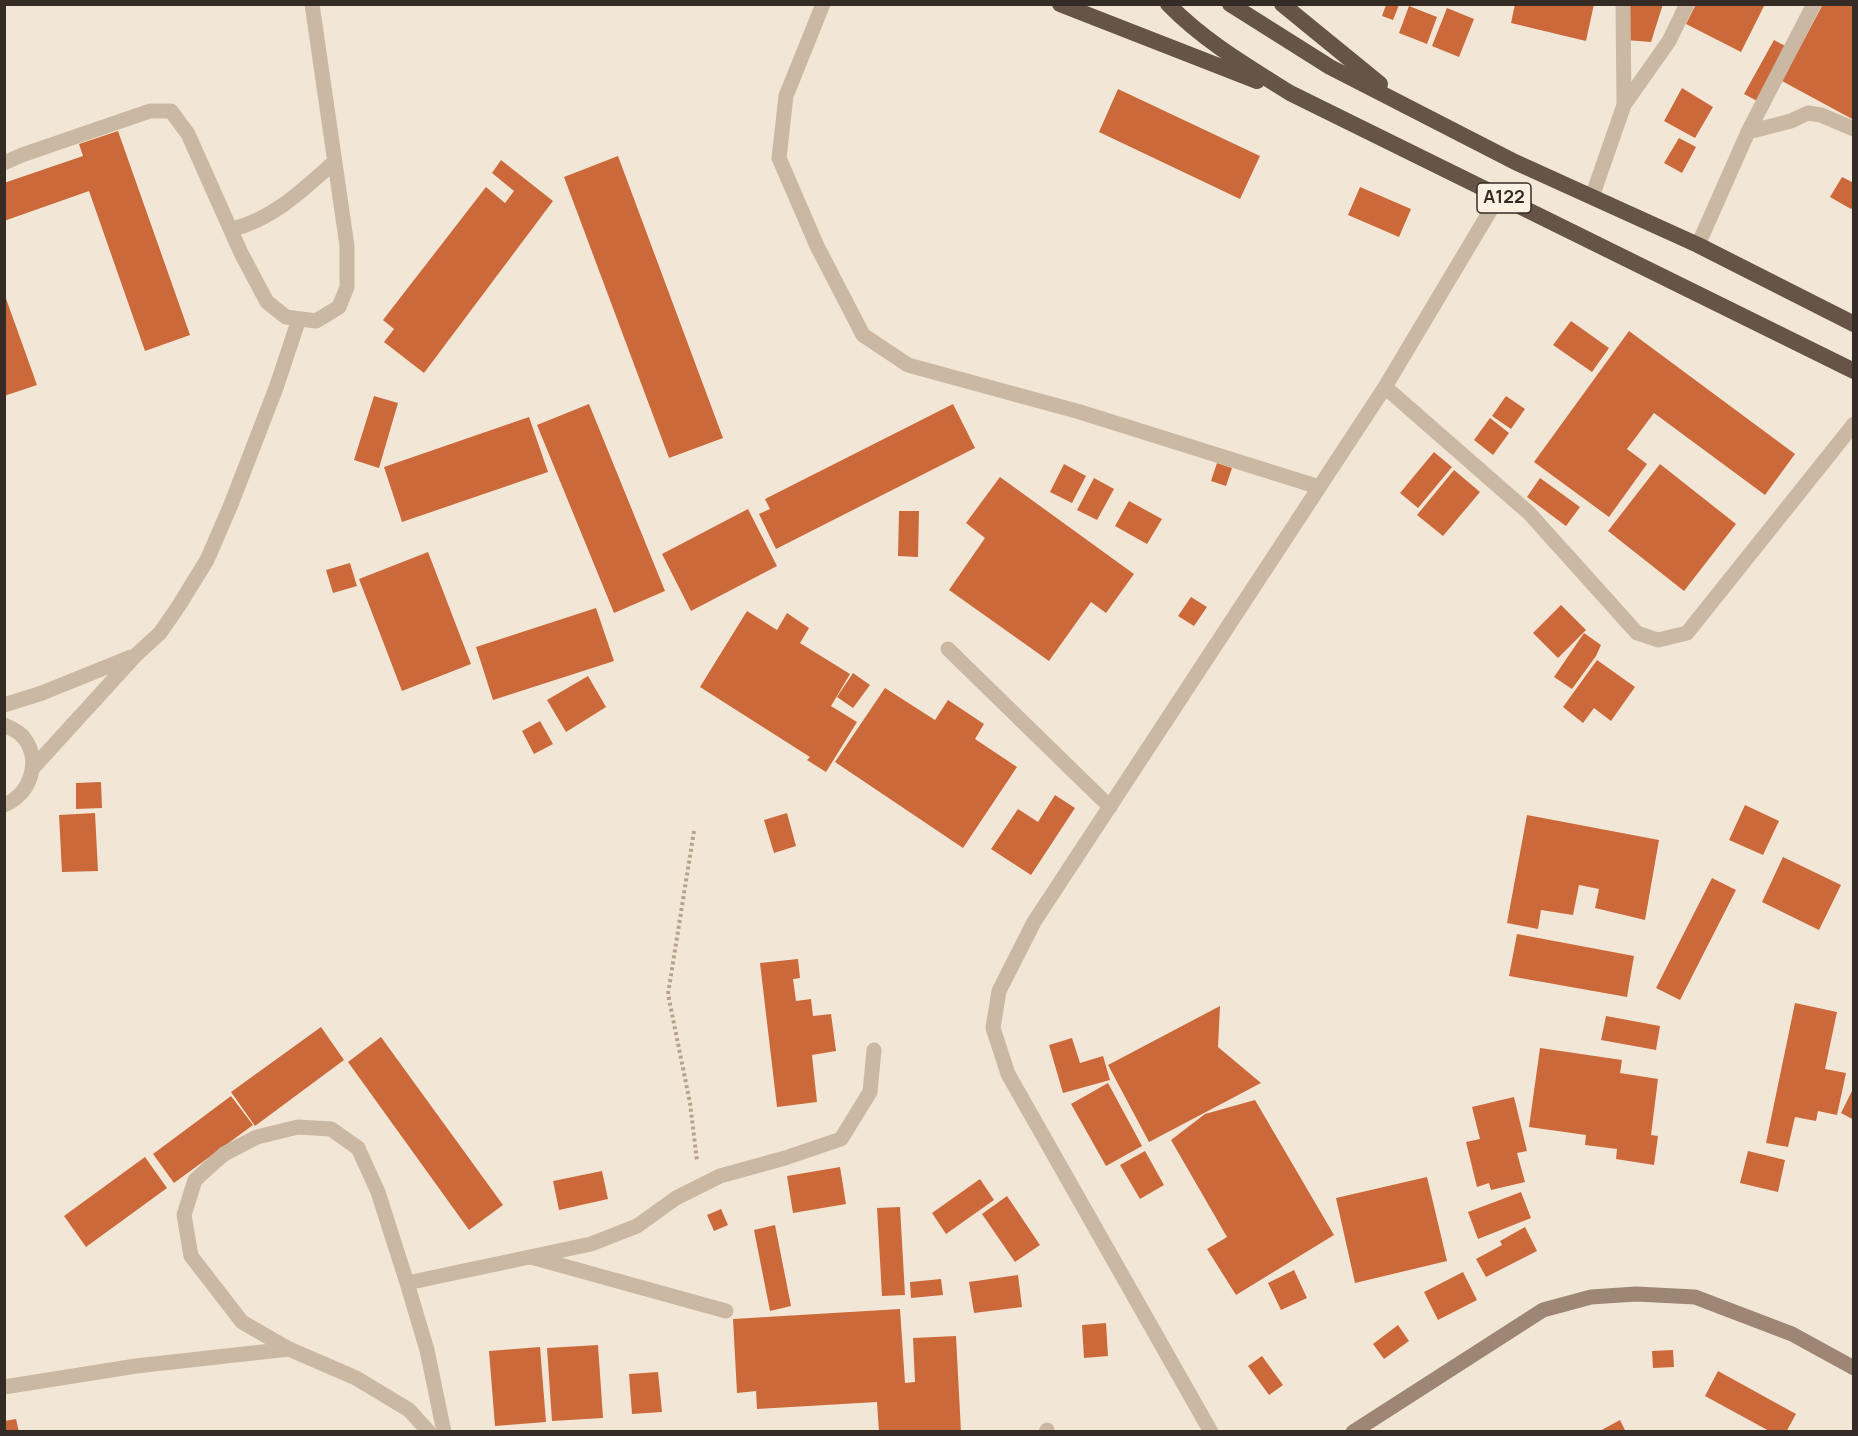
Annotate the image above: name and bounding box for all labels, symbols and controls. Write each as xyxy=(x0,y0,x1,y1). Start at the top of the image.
road number: A122 xyxy=(1477,183,1531,213)

